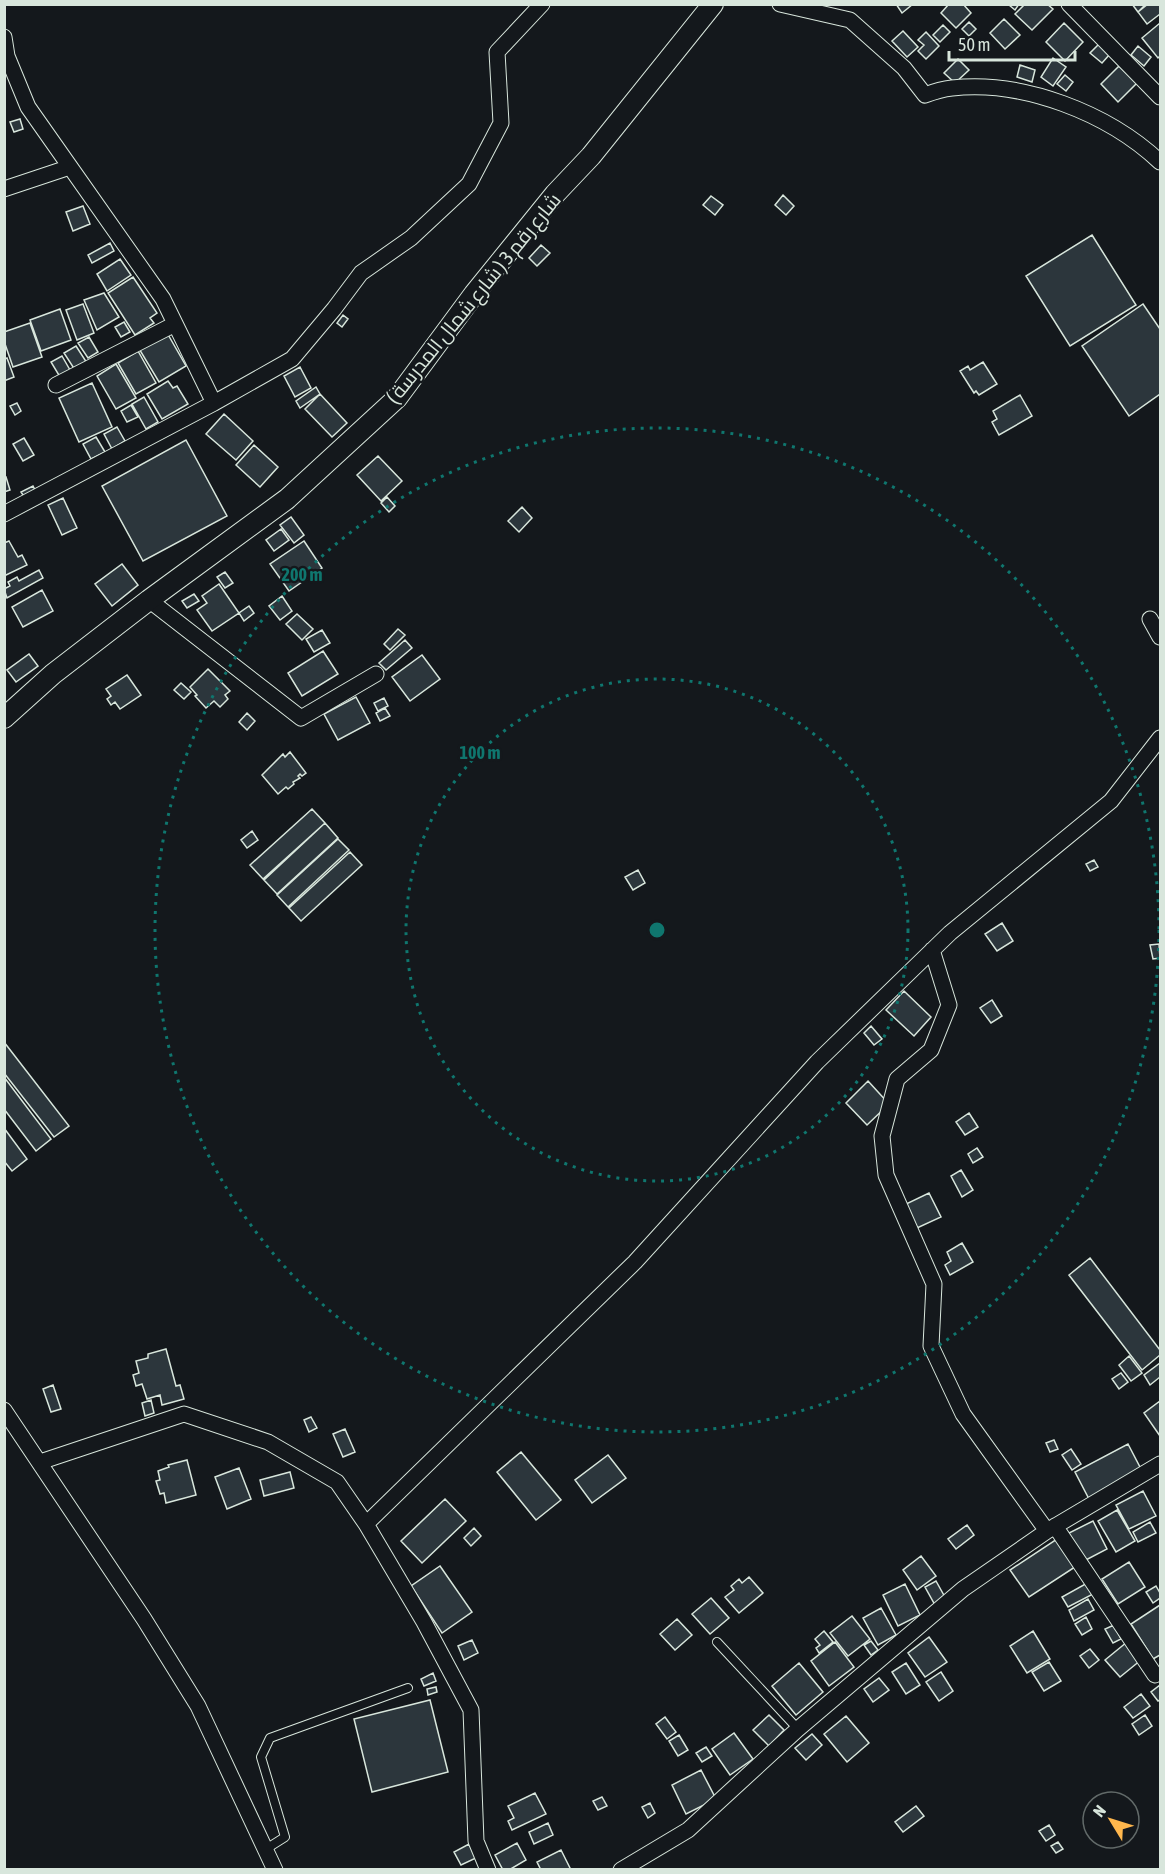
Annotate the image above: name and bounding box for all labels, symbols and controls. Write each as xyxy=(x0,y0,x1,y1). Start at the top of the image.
scale bar xyxy=(949,24,1075,62)
text: 50 m xyxy=(958,34,990,55)
street label: شارع رقم 3 ( شارع شمال المدرسة ) xyxy=(381,188,567,410)
text: 200 m xyxy=(282,564,322,585)
text: 100 m xyxy=(460,742,500,763)
centre of rings xyxy=(647,920,667,940)
north arrow xyxy=(1081,1790,1141,1850)
text: N xyxy=(1089,1801,1109,1820)

